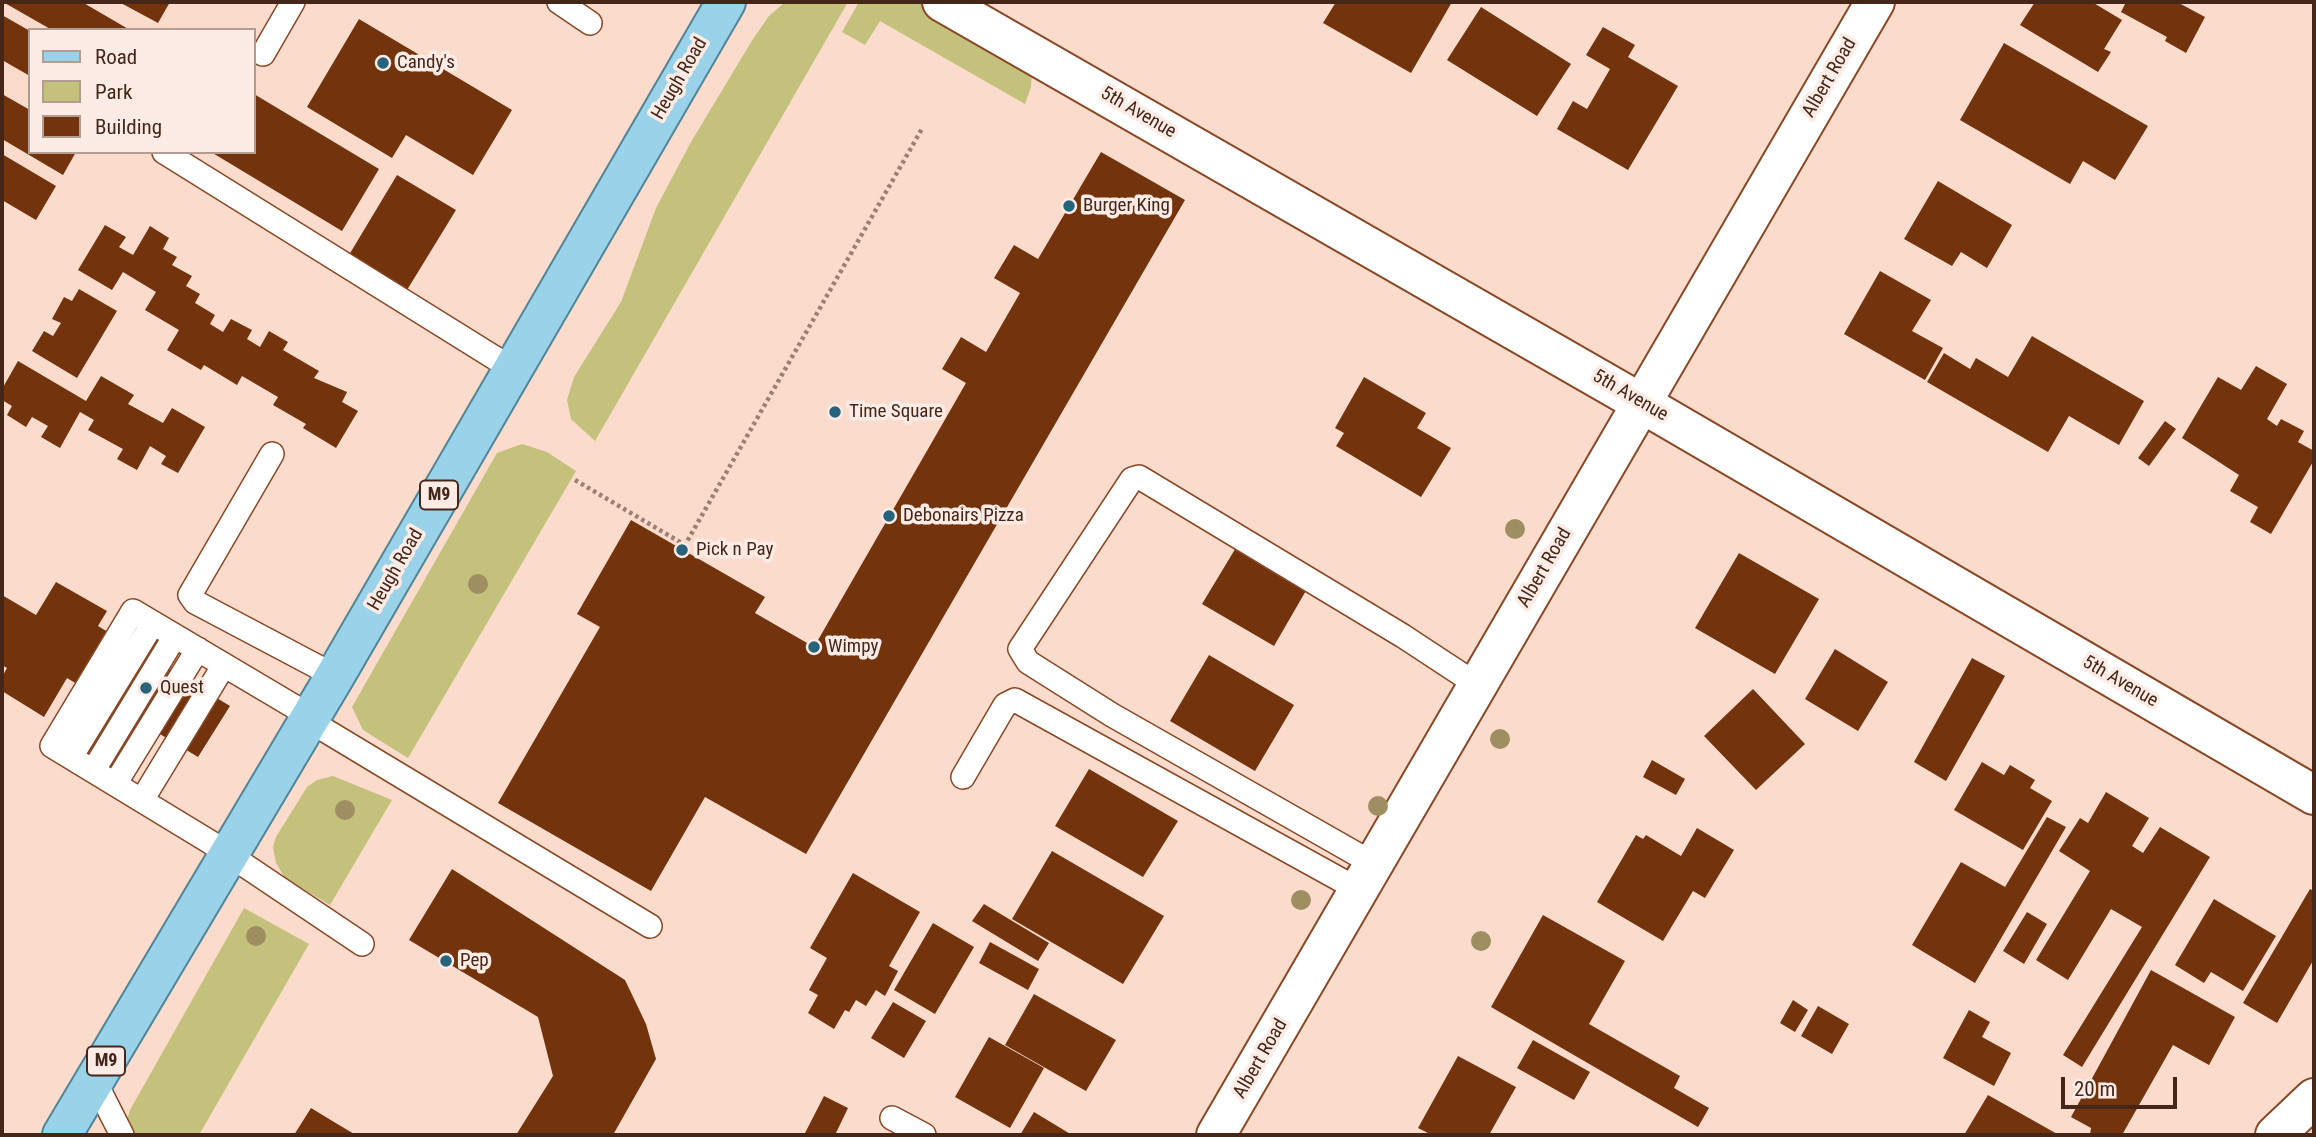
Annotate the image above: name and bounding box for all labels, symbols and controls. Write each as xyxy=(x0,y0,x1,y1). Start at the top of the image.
legend xyxy=(28,28,256,154)
street label: Heugh Road xyxy=(647,34,713,124)
street label: Albert Road xyxy=(1798,34,1862,122)
text: Road xyxy=(95,45,137,69)
place label: Candy's xyxy=(397,52,455,74)
marker: Candy's xyxy=(375,55,391,71)
text: Park xyxy=(95,80,132,104)
street label: 5th Avenue xyxy=(1096,82,1180,144)
text: Building xyxy=(95,115,162,139)
place label: Burger King xyxy=(1083,195,1170,217)
marker: Burger King xyxy=(1061,198,1077,214)
street label: 5th Avenue xyxy=(1588,365,1672,427)
place label: Time Square xyxy=(849,401,943,423)
marker: Time Square xyxy=(827,404,843,420)
road number: M9 xyxy=(420,480,458,509)
place label: Debonairs Pizza xyxy=(903,505,1024,527)
marker: Debonairs Pizza xyxy=(881,508,897,524)
street label: Albert Road xyxy=(1513,524,1577,612)
street label: Heugh Road xyxy=(363,525,429,615)
place label: Pick n Pay xyxy=(696,539,773,561)
marker: Pick n Pay xyxy=(674,542,690,558)
place label: Wimpy xyxy=(828,636,878,658)
marker: Wimpy xyxy=(806,639,822,655)
street label: 5th Avenue xyxy=(2078,651,2162,713)
place label: Quest xyxy=(160,677,204,699)
marker: Quest xyxy=(138,680,154,696)
place label: Pep xyxy=(460,950,489,972)
marker: Pep xyxy=(438,953,454,969)
street label: Albert Road xyxy=(1229,1015,1293,1103)
road number: M9 xyxy=(87,1046,125,1076)
scale bar xyxy=(2064,1064,2180,1108)
text: 20 m xyxy=(2074,1077,2115,1101)

